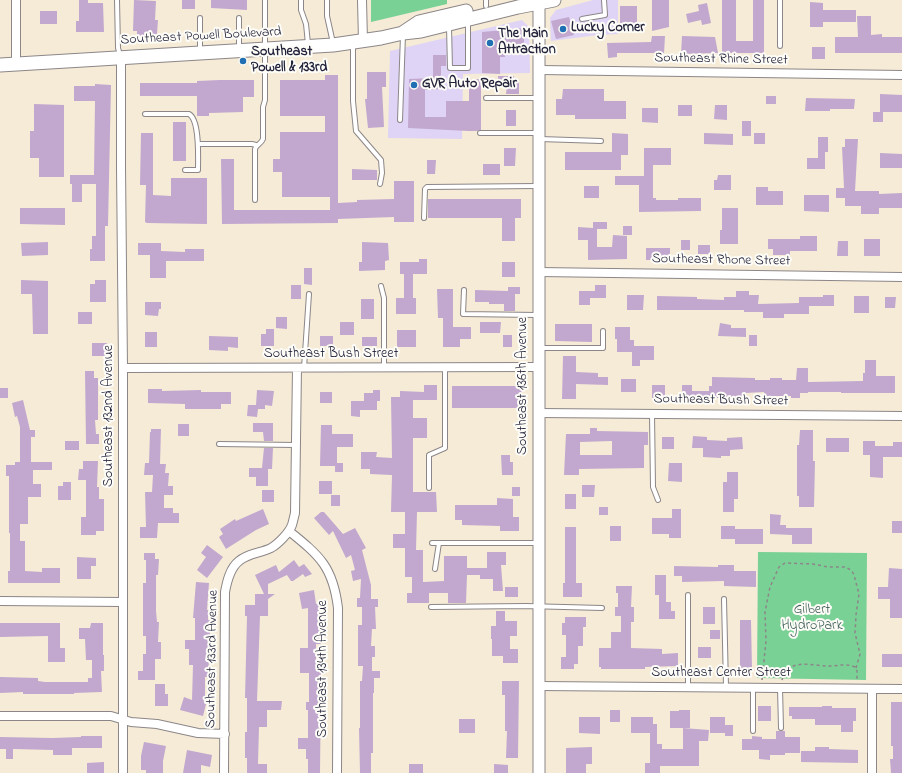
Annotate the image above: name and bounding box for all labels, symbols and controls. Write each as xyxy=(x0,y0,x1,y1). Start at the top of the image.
place label: Lucky Corner xyxy=(571,21,645,37)
street label: Southeast Powell Boulevard xyxy=(120,24,282,50)
marker: Lucky Corner xyxy=(558,24,568,34)
place label: The Main Attraction xyxy=(498,27,556,60)
marker: The Main Attraction xyxy=(485,38,495,48)
place label: Southeast Powell & 133rd xyxy=(251,45,327,78)
street label: Southeast Rhine Street xyxy=(654,50,788,70)
marker: Southeast Powell & 133rd xyxy=(238,56,248,66)
place label: GVR Auto Repair xyxy=(422,77,517,93)
marker: GVR Auto Repair xyxy=(409,80,419,90)
street label: Southeast Rhone Street xyxy=(652,251,790,271)
street label: Southeast 136th Avenue xyxy=(516,317,532,455)
street label: Southeast 132nd Avenue xyxy=(102,345,118,487)
street label: Southeast Bush Street xyxy=(264,347,398,363)
street label: Southeast Bush Street xyxy=(654,391,788,411)
street label: Southeast 133rd Avenue xyxy=(203,590,223,728)
street label: Southeast 134th Avenue xyxy=(316,600,332,738)
park label: Gilbert HydroPark xyxy=(781,603,843,636)
street label: Southeast Center Street xyxy=(651,666,791,682)

